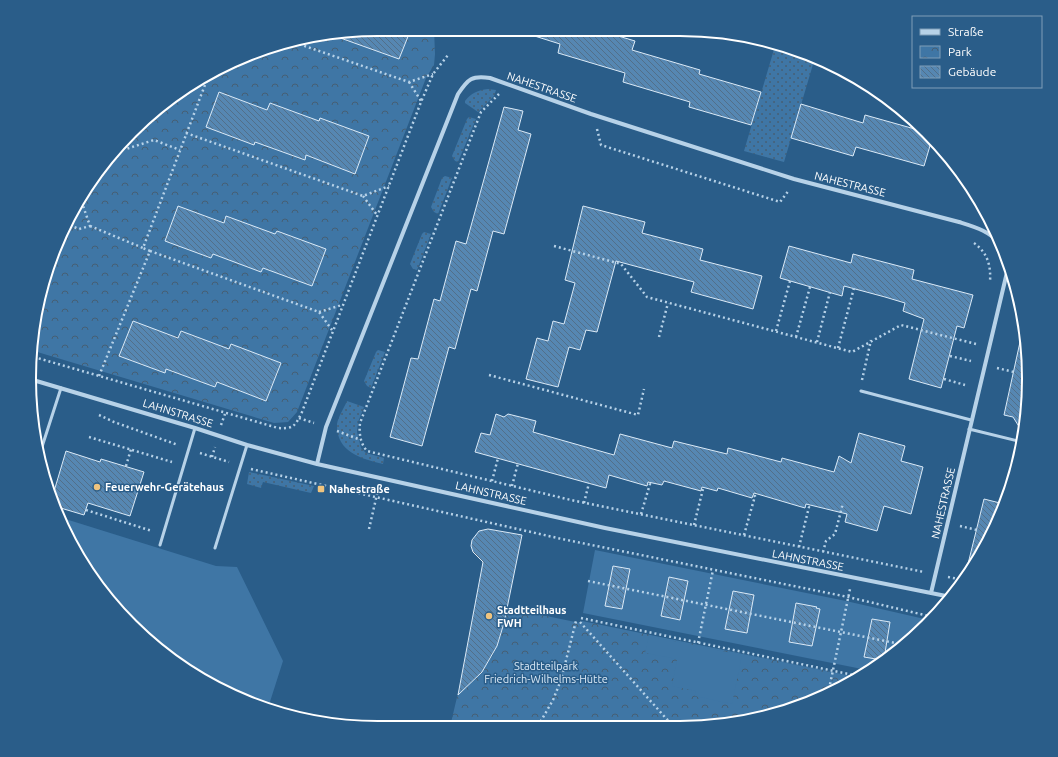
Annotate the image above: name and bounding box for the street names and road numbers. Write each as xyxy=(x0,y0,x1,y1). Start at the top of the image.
street label: NAHESTRASSE xyxy=(506,69,578,105)
street label: NAHESTRASSE xyxy=(813,169,887,199)
street label: LAHNSTRASSE xyxy=(142,397,214,429)
street label: NAHESTRASSE xyxy=(929,466,957,540)
street label: LAHNSTRASSE xyxy=(454,479,528,507)
street label: LAHNSTRASSE xyxy=(771,547,845,573)

